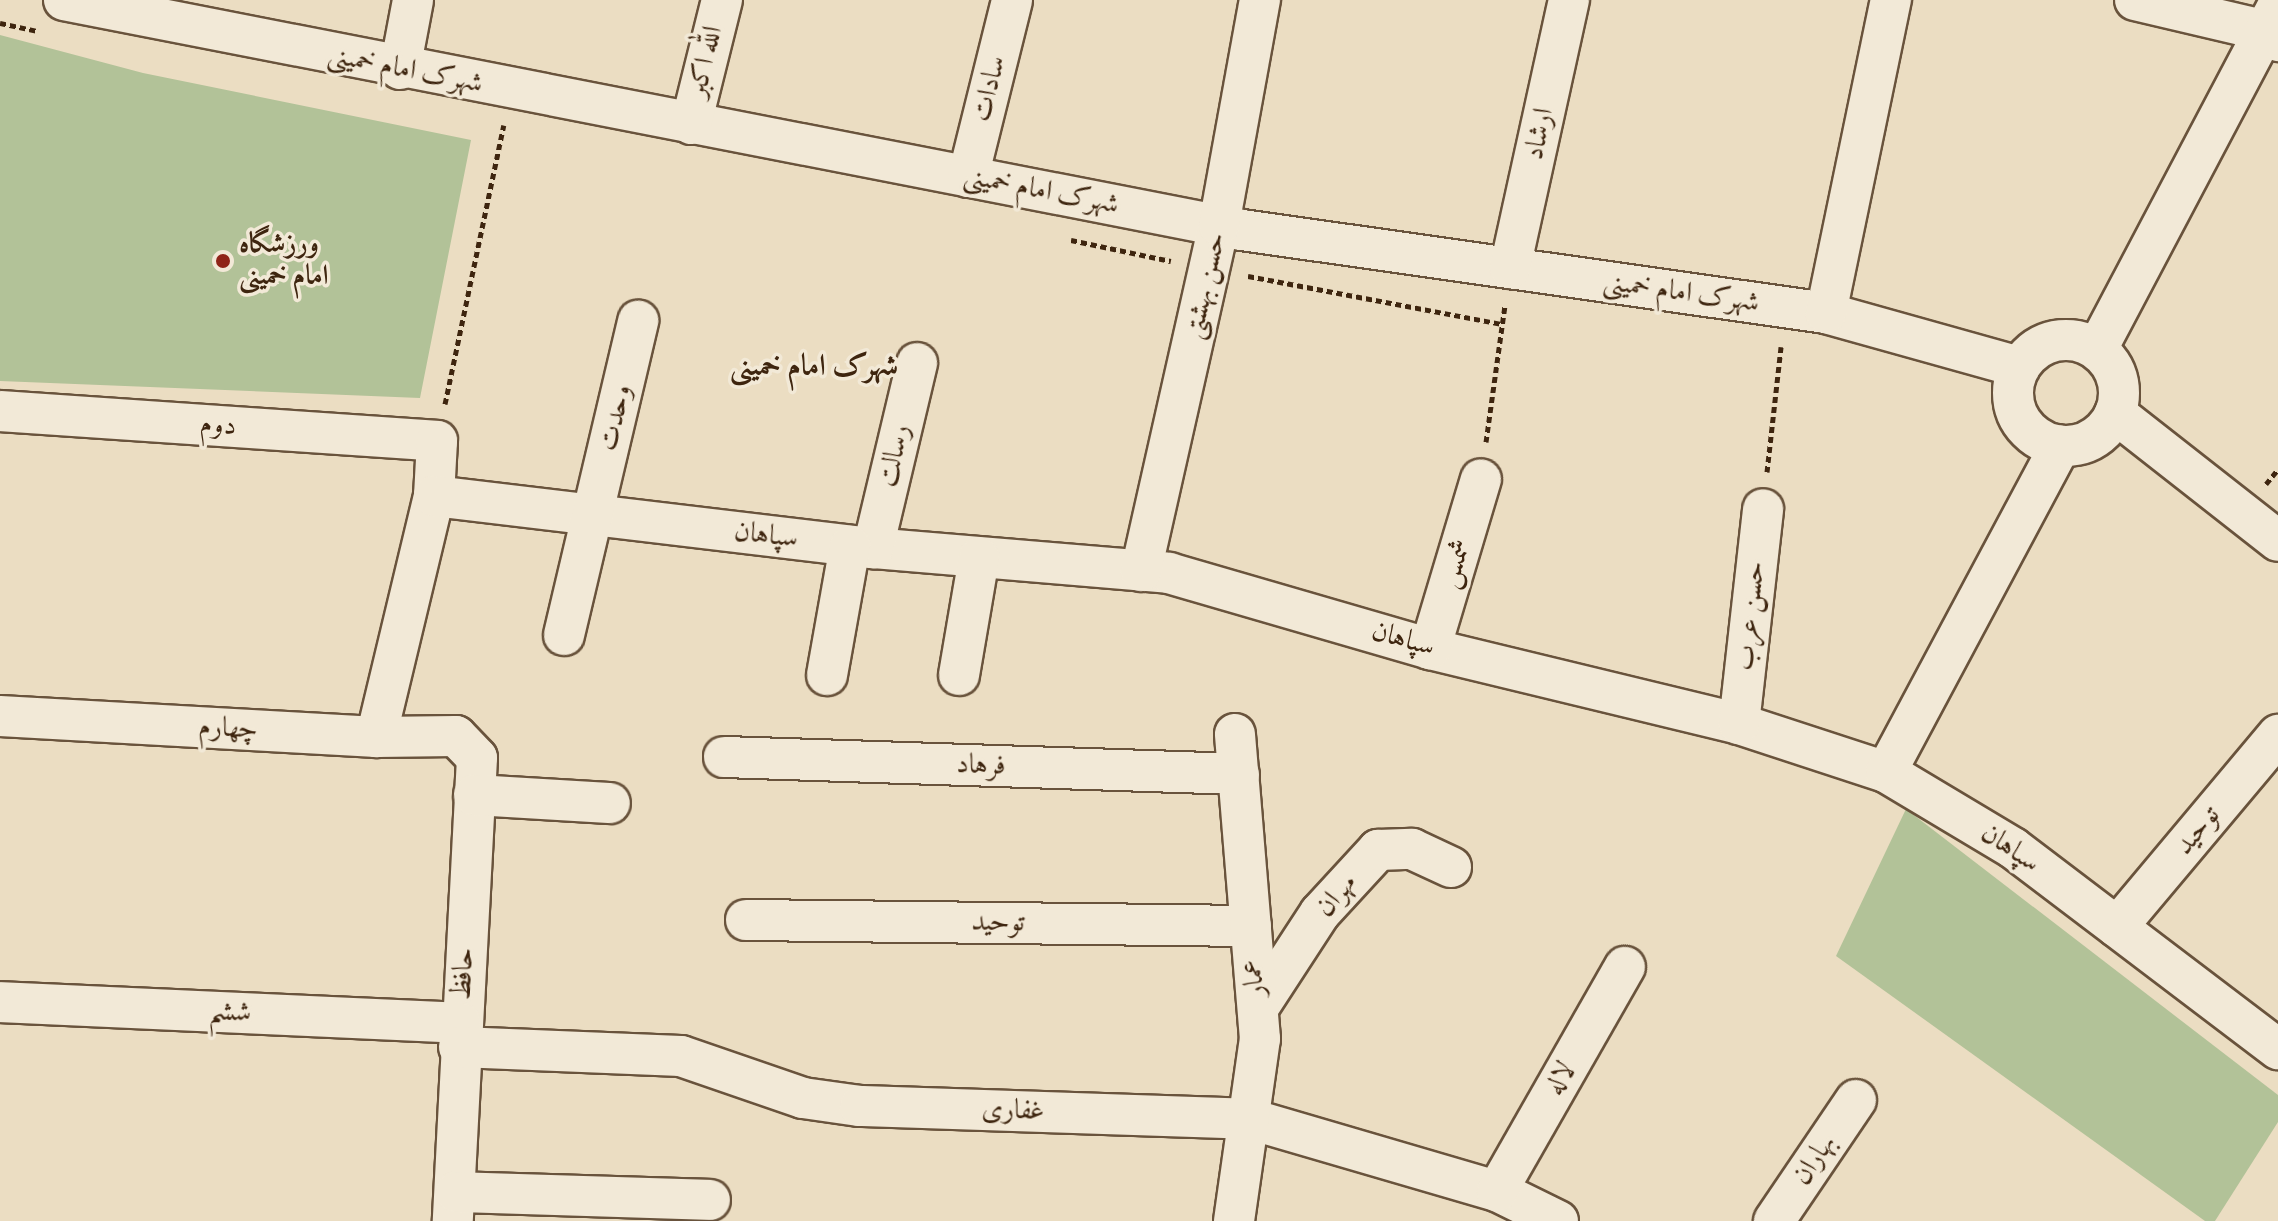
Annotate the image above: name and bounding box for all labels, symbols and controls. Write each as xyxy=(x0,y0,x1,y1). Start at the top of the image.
street label: الله اکبر xyxy=(681,23,731,101)
street label: شهرک امام خمینی xyxy=(325,39,485,101)
street label: سادات xyxy=(966,52,1014,126)
street label: ارشاد xyxy=(1518,105,1562,163)
street label: شهرک امام خمینی xyxy=(961,160,1121,222)
place label: ورزشگاه امام خمینی xyxy=(239,228,329,294)
street label: حسن بهشتی xyxy=(1177,229,1235,343)
marker: ورزشگاه امام خمینی xyxy=(214,252,232,270)
street label: شهرک امام خمینی xyxy=(1601,265,1761,321)
district label: شهرک امام خمینی xyxy=(730,350,898,386)
street label: وحدت xyxy=(592,381,640,455)
street label: دوم xyxy=(199,408,237,444)
street label: رسالت xyxy=(872,421,918,491)
street label: سپاهان xyxy=(732,515,800,557)
street label: شمس xyxy=(1433,535,1479,593)
street label: حسن عرب xyxy=(1729,560,1773,672)
street label: سپاهان xyxy=(1367,615,1439,665)
street label: چهارم xyxy=(197,711,259,747)
street label: فرهاد xyxy=(956,748,1006,784)
street label: توحید xyxy=(2168,800,2228,862)
street label: سپاهان xyxy=(1974,817,2046,881)
street label: مهران xyxy=(1309,867,1365,925)
street label: توحید xyxy=(971,906,1025,940)
street label: حافظ xyxy=(446,947,482,1001)
street label: عمار xyxy=(1237,958,1273,998)
street label: ششم xyxy=(208,995,252,1031)
street label: لاله xyxy=(1538,1056,1584,1102)
street label: غفاری xyxy=(981,1093,1045,1129)
street label: بهاران xyxy=(1786,1128,1844,1192)

